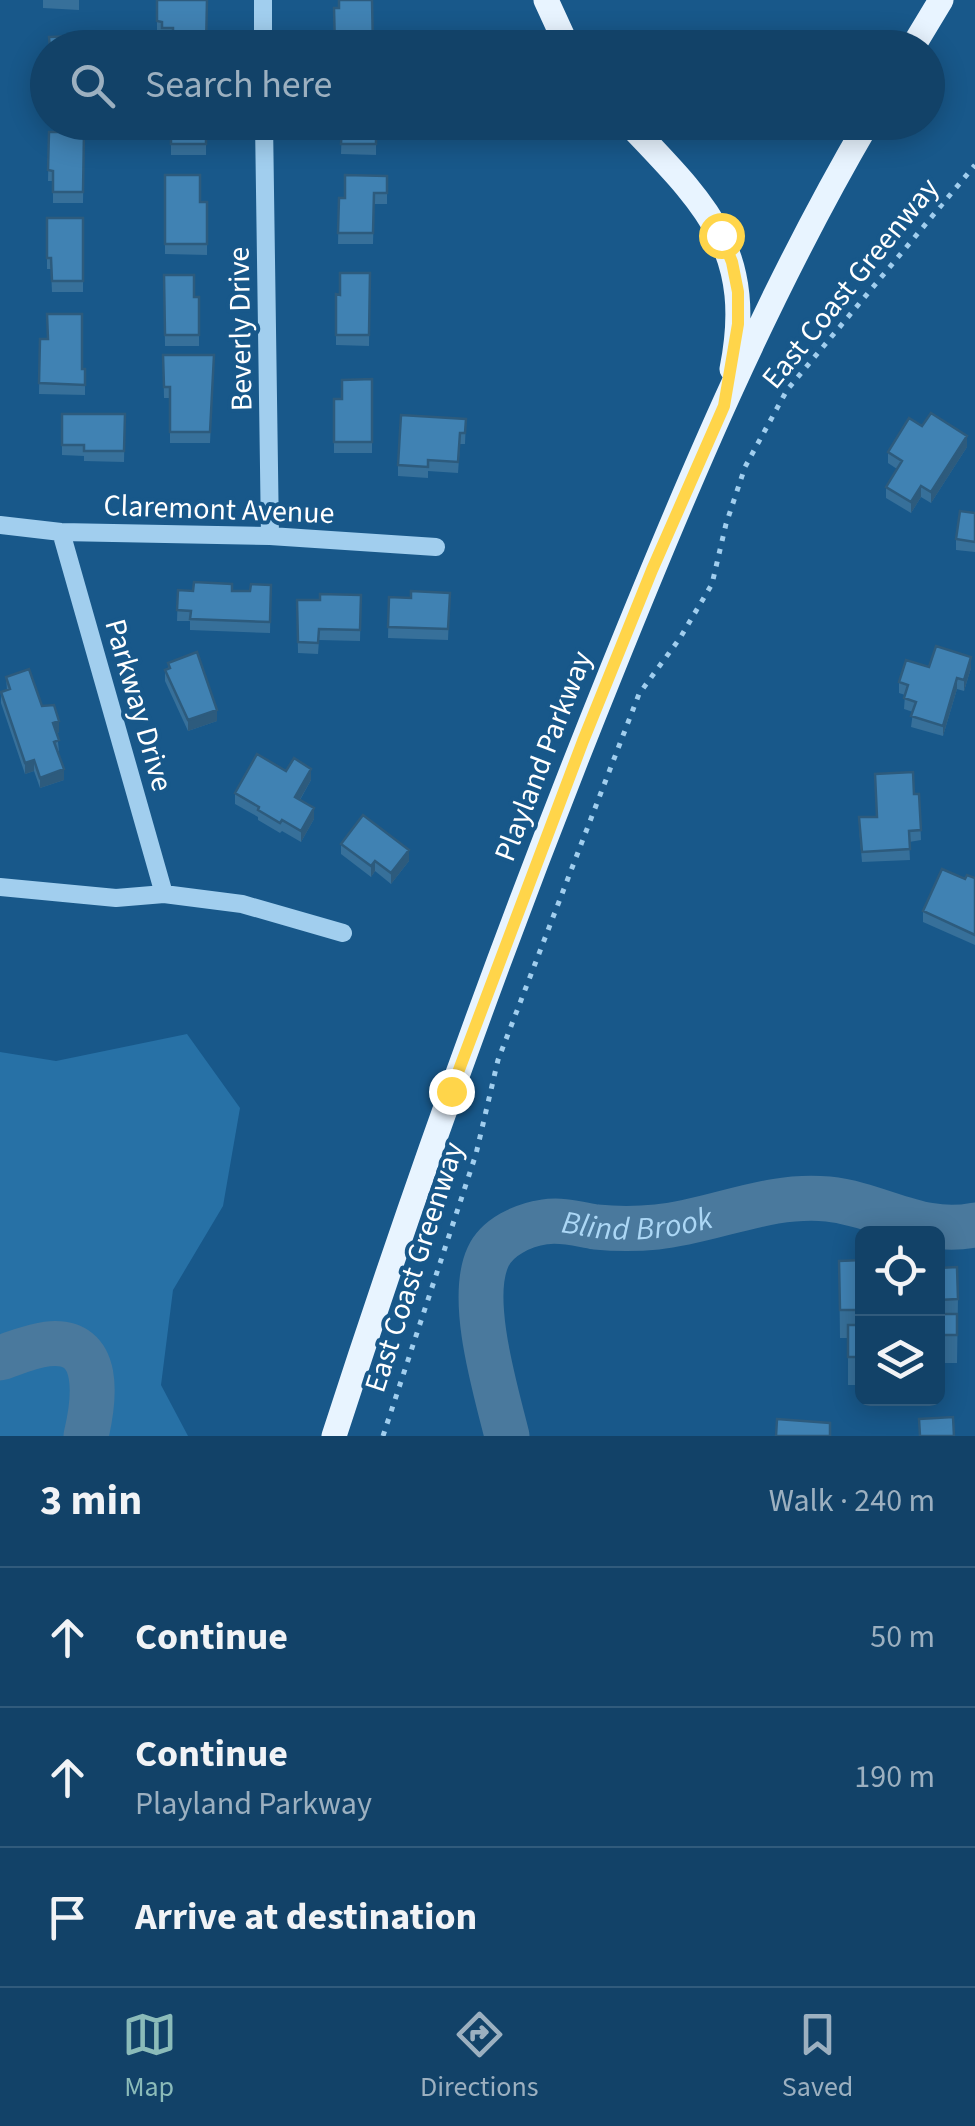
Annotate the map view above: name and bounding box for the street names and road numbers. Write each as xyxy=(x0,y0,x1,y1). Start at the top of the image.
street label: East Coast Greenway xyxy=(752,169,949,398)
street label: Beverly Drive xyxy=(218,246,263,412)
street label: Claremont Avenue xyxy=(103,484,335,535)
street label: Parkway Drive xyxy=(93,614,184,796)
street label: Playland Parkway xyxy=(484,645,603,868)
street label: East Coast Greenway xyxy=(354,1137,475,1398)

